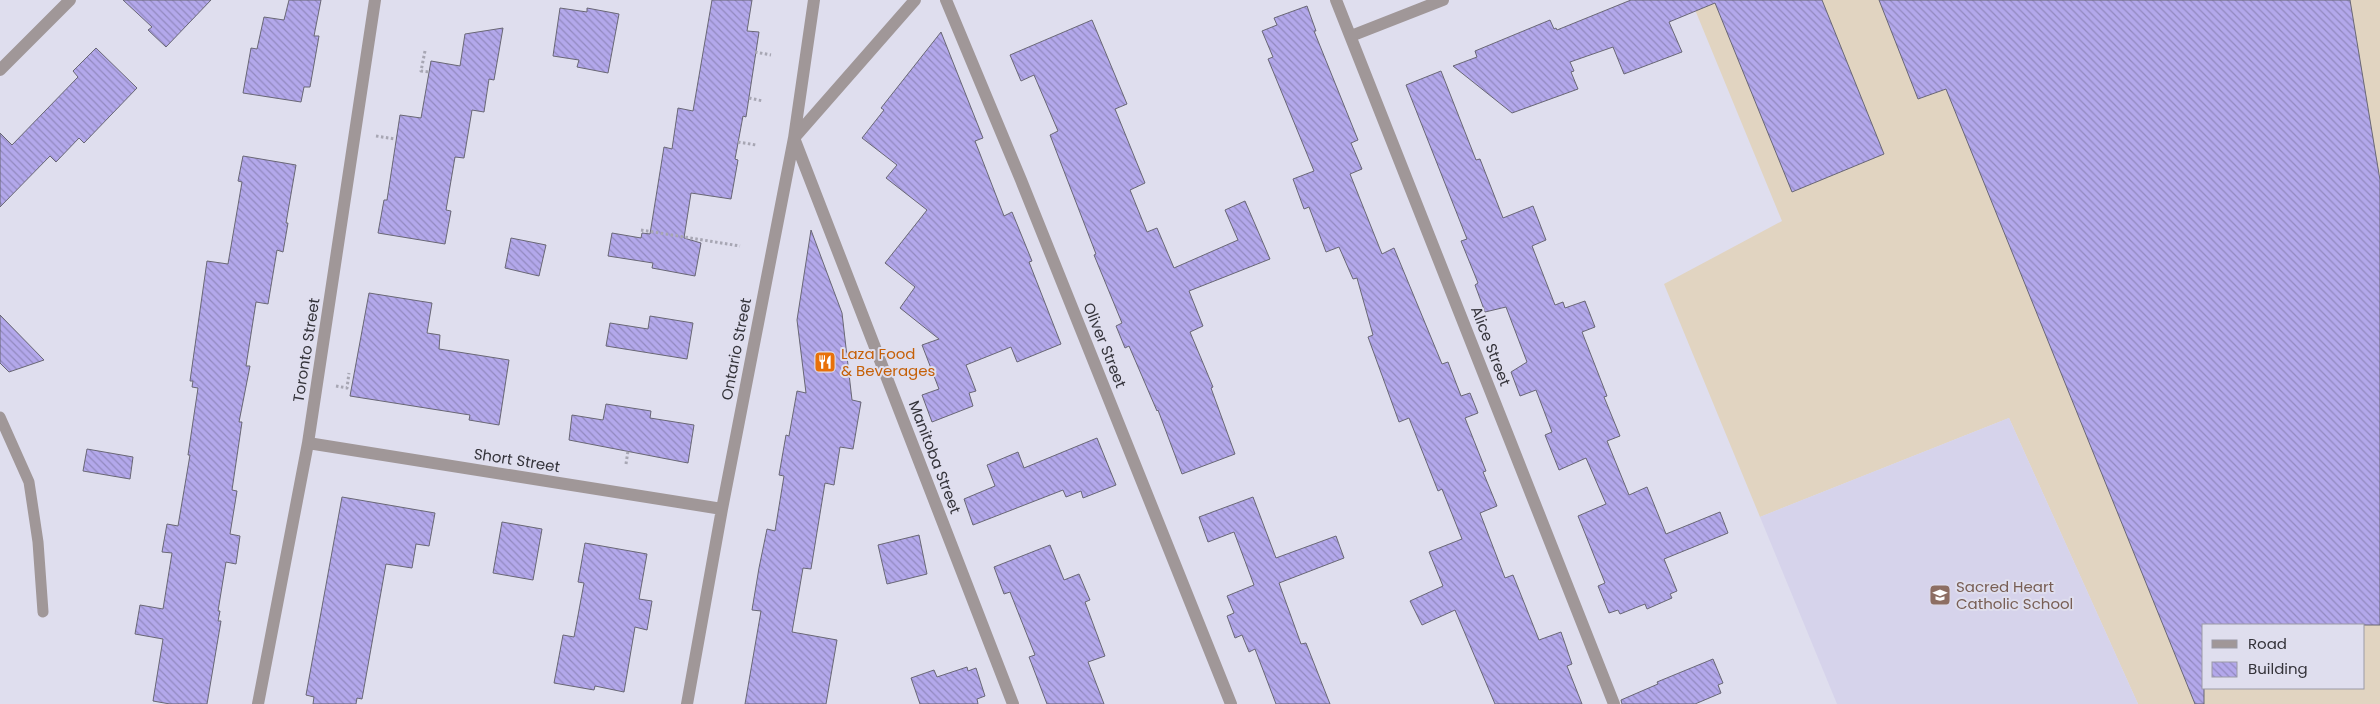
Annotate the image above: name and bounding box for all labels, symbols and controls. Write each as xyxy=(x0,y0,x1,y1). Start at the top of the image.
street label: Toronto Street xyxy=(287,296,325,404)
street label: Ontario Street xyxy=(716,296,756,402)
street label: Oliver Street xyxy=(1078,299,1132,391)
street label: Alice Street xyxy=(1466,303,1516,389)
place label: Laza Food & Beverages xyxy=(841,343,935,381)
restaurant icon: Laza Food & Beverages xyxy=(813,350,837,374)
street label: Manitoba Street xyxy=(904,397,966,517)
street label: Short Street xyxy=(472,443,562,477)
place label: Sacred Heart Catholic School xyxy=(1956,576,2073,614)
school or university icon: Sacred Heart Catholic School xyxy=(1928,583,1952,607)
legend xyxy=(2202,624,2365,689)
text: Road xyxy=(2248,633,2287,654)
text: Building xyxy=(2248,658,2308,679)

